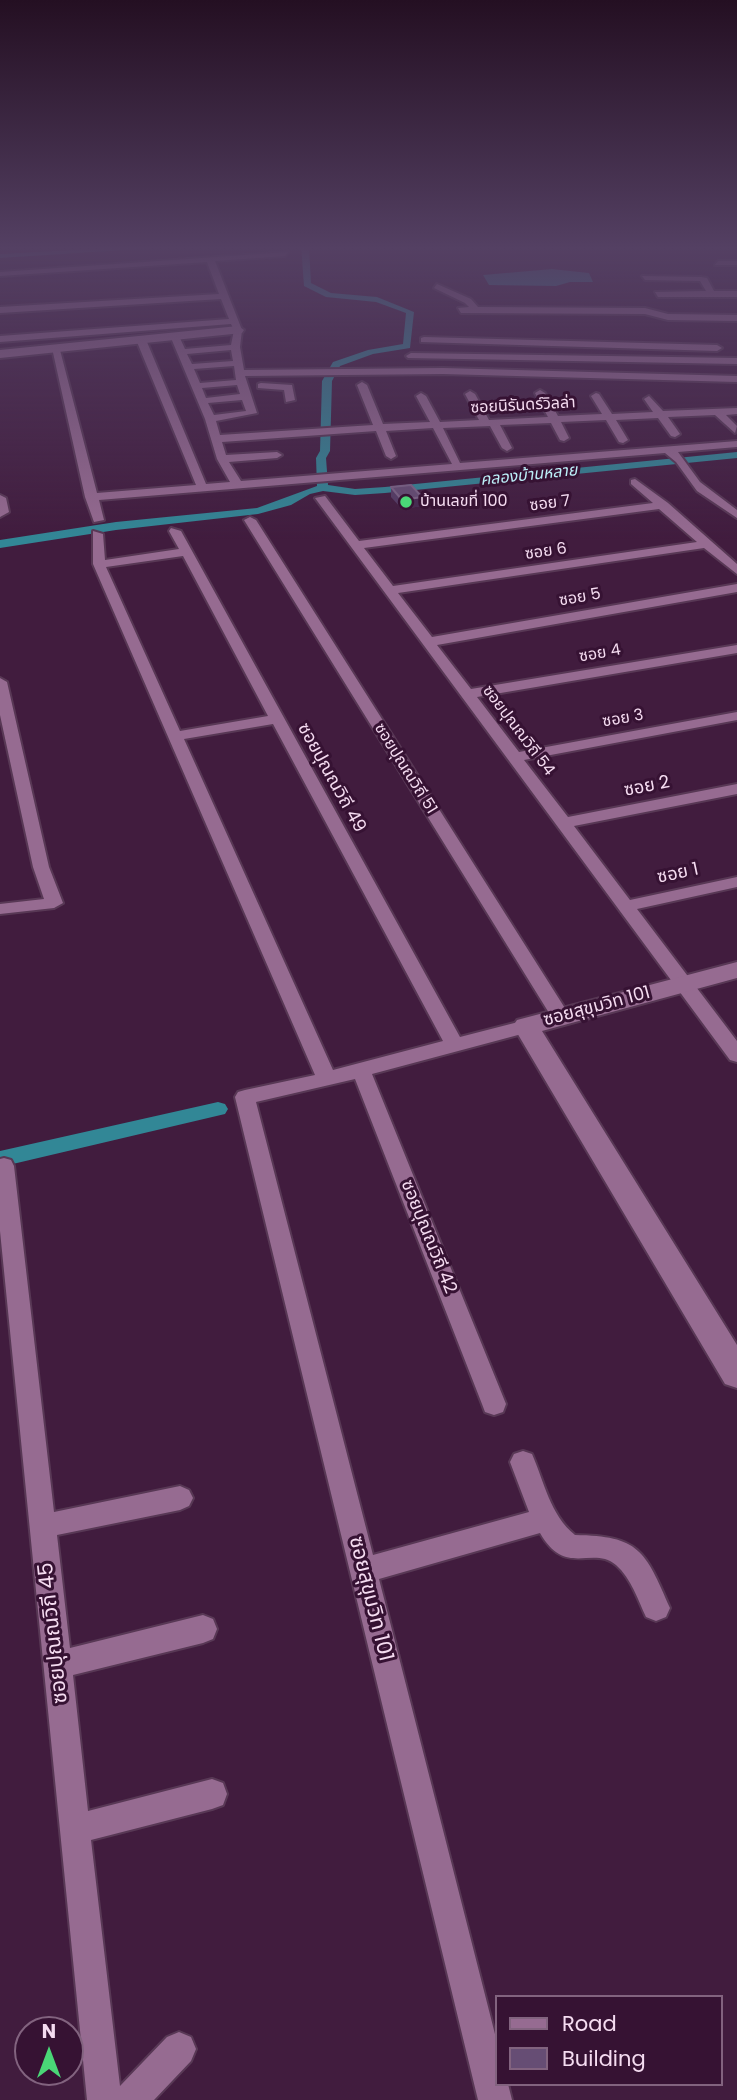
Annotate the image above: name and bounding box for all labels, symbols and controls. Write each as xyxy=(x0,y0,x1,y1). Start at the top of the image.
street label: ซอยนิรันดร์วิลล่า xyxy=(470,394,576,418)
water label: คลองบ้านหลาย xyxy=(480,461,578,491)
place label: บ้านเลขที่ 100 xyxy=(420,492,508,512)
street label: ซอย 7 xyxy=(529,492,571,516)
marker: บ้านเลขที่ 100 xyxy=(398,494,414,510)
street label: ซอย 6 xyxy=(524,540,568,564)
street label: ซอย 5 xyxy=(558,585,602,611)
street label: ซอย 4 xyxy=(578,641,622,667)
street label: ซอยปุณณวิถี 54 xyxy=(478,682,558,780)
street label: ซอย 3 xyxy=(601,706,645,732)
street label: ซอยปุณณวิถี 49 xyxy=(292,719,370,837)
street label: ซอยปุณณวิถี 51 xyxy=(369,720,441,818)
street label: ซอย 2 xyxy=(622,772,672,802)
street label: ซอย 1 xyxy=(655,859,701,889)
street label: ซอยสุขุมวิท 101 xyxy=(541,982,653,1032)
street label: ซอยปุณณวิถี 42 xyxy=(395,1177,461,1297)
street label: ซอยสุขุมวิท 101 xyxy=(342,1534,398,1664)
street label: ซอยปุณณวิถี 45 xyxy=(34,1561,74,1705)
legend xyxy=(496,1995,723,2086)
text: Road xyxy=(562,2009,617,2038)
north arrow xyxy=(14,2016,84,2086)
text: N xyxy=(42,2018,56,2045)
text: Building xyxy=(562,2044,646,2073)

